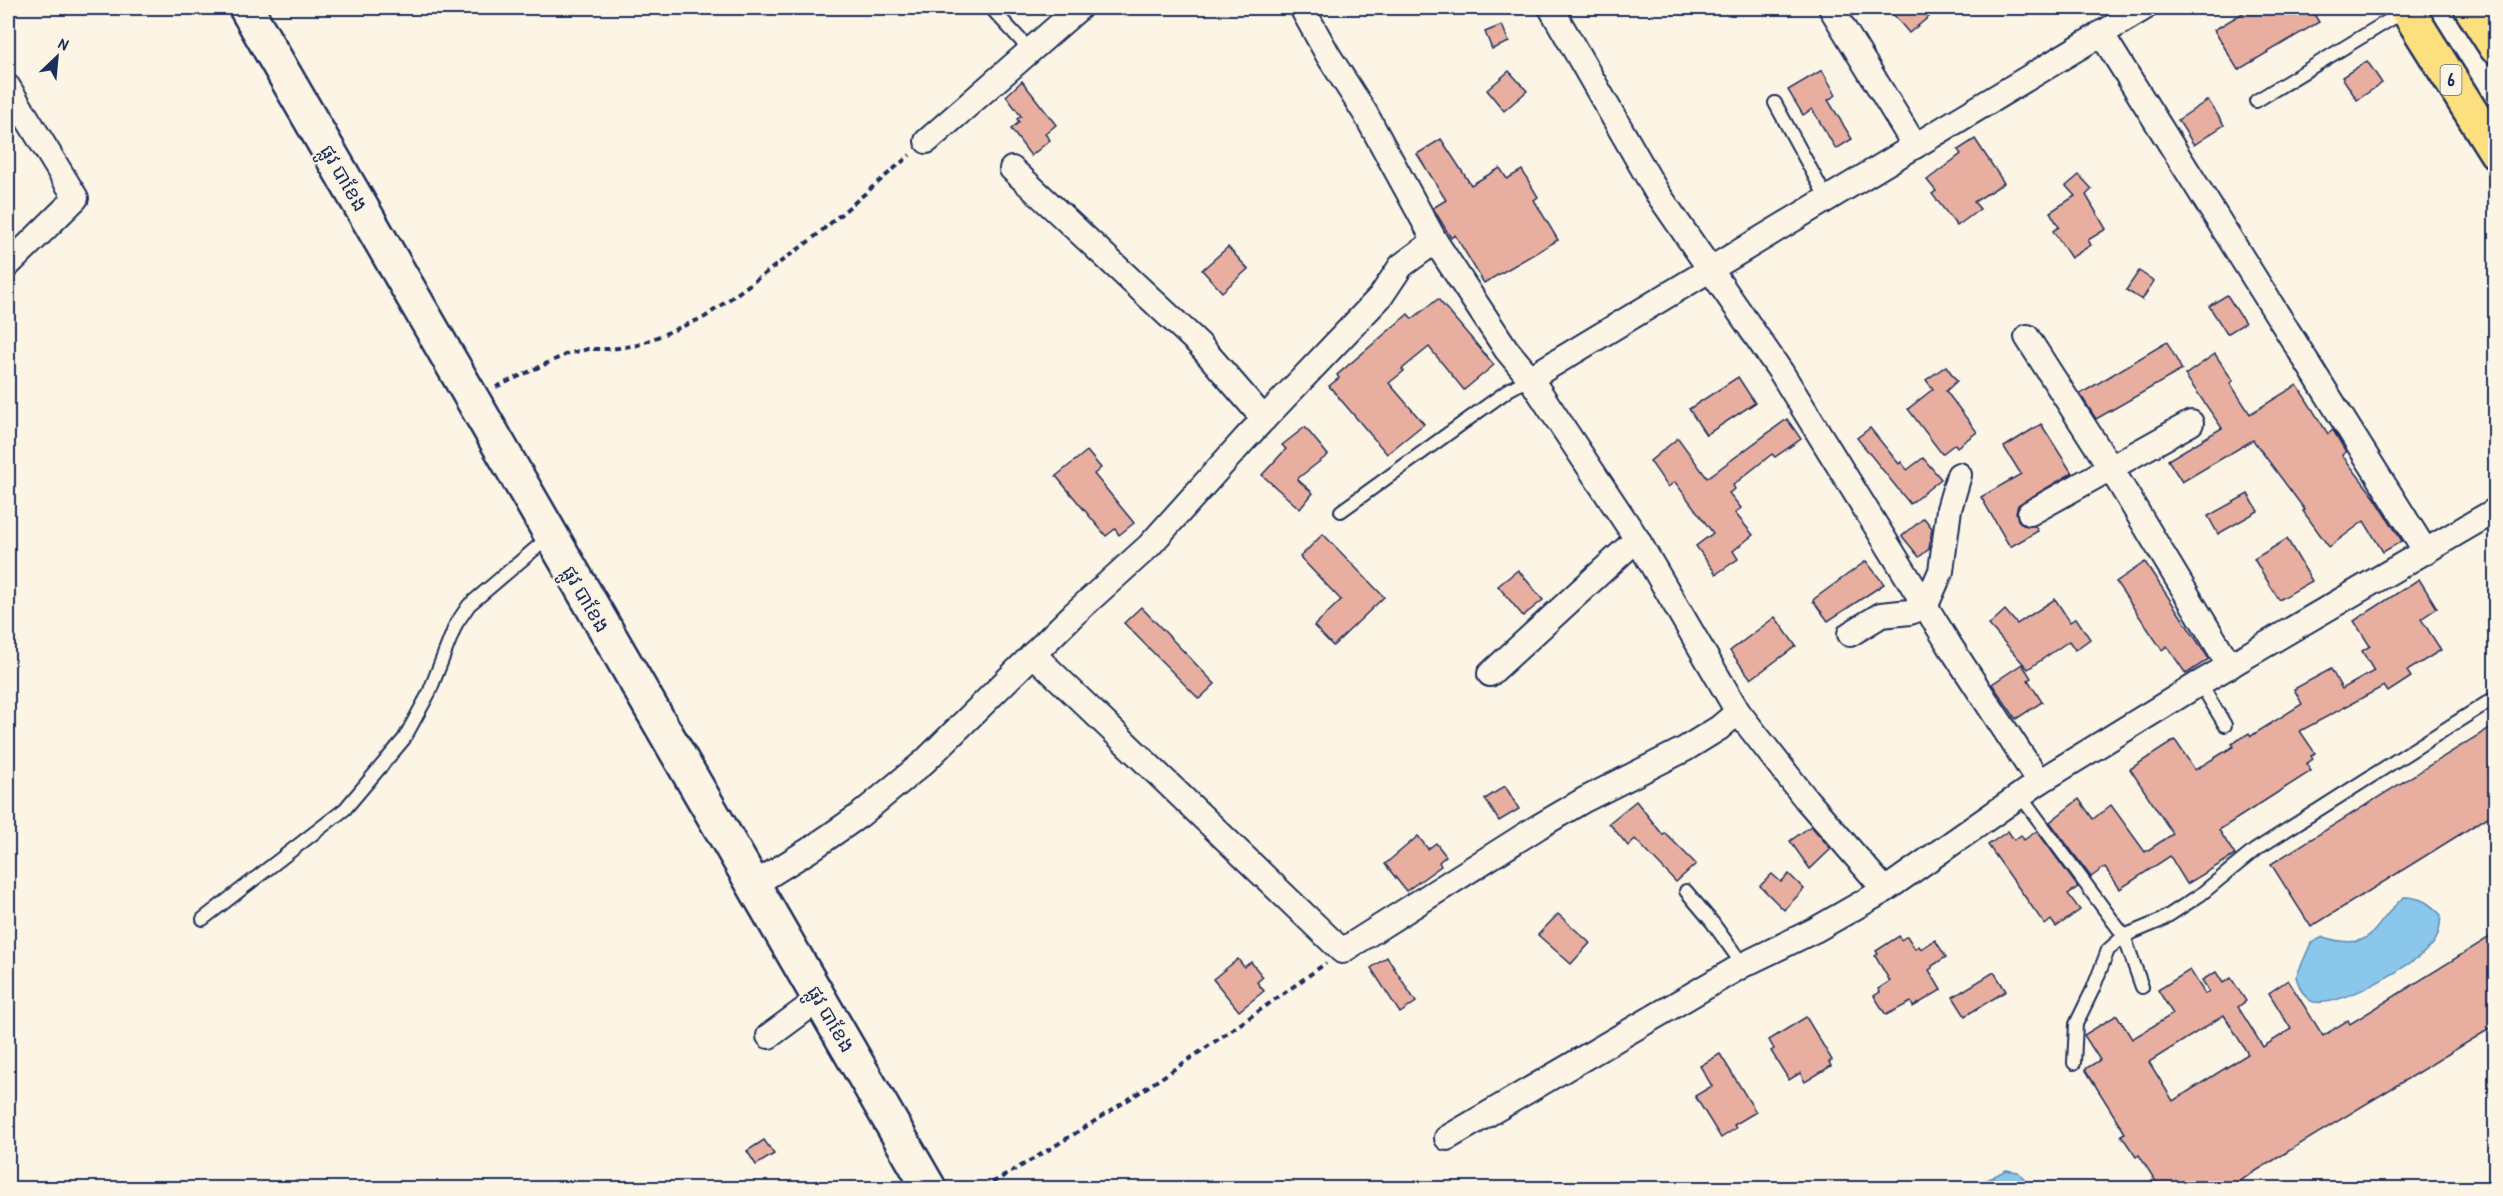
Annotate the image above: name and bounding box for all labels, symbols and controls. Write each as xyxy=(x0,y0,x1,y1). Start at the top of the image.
north arrow xyxy=(27,27,87,87)
text: N xyxy=(55,32,73,55)
road number: 6 xyxy=(2440,65,2462,95)
street label: ផ្លូវ បាខែង xyxy=(309,139,374,219)
street label: ផ្លូវ បាខែង xyxy=(551,560,616,640)
street label: ផ្លូវ បាខែង xyxy=(796,980,861,1060)

